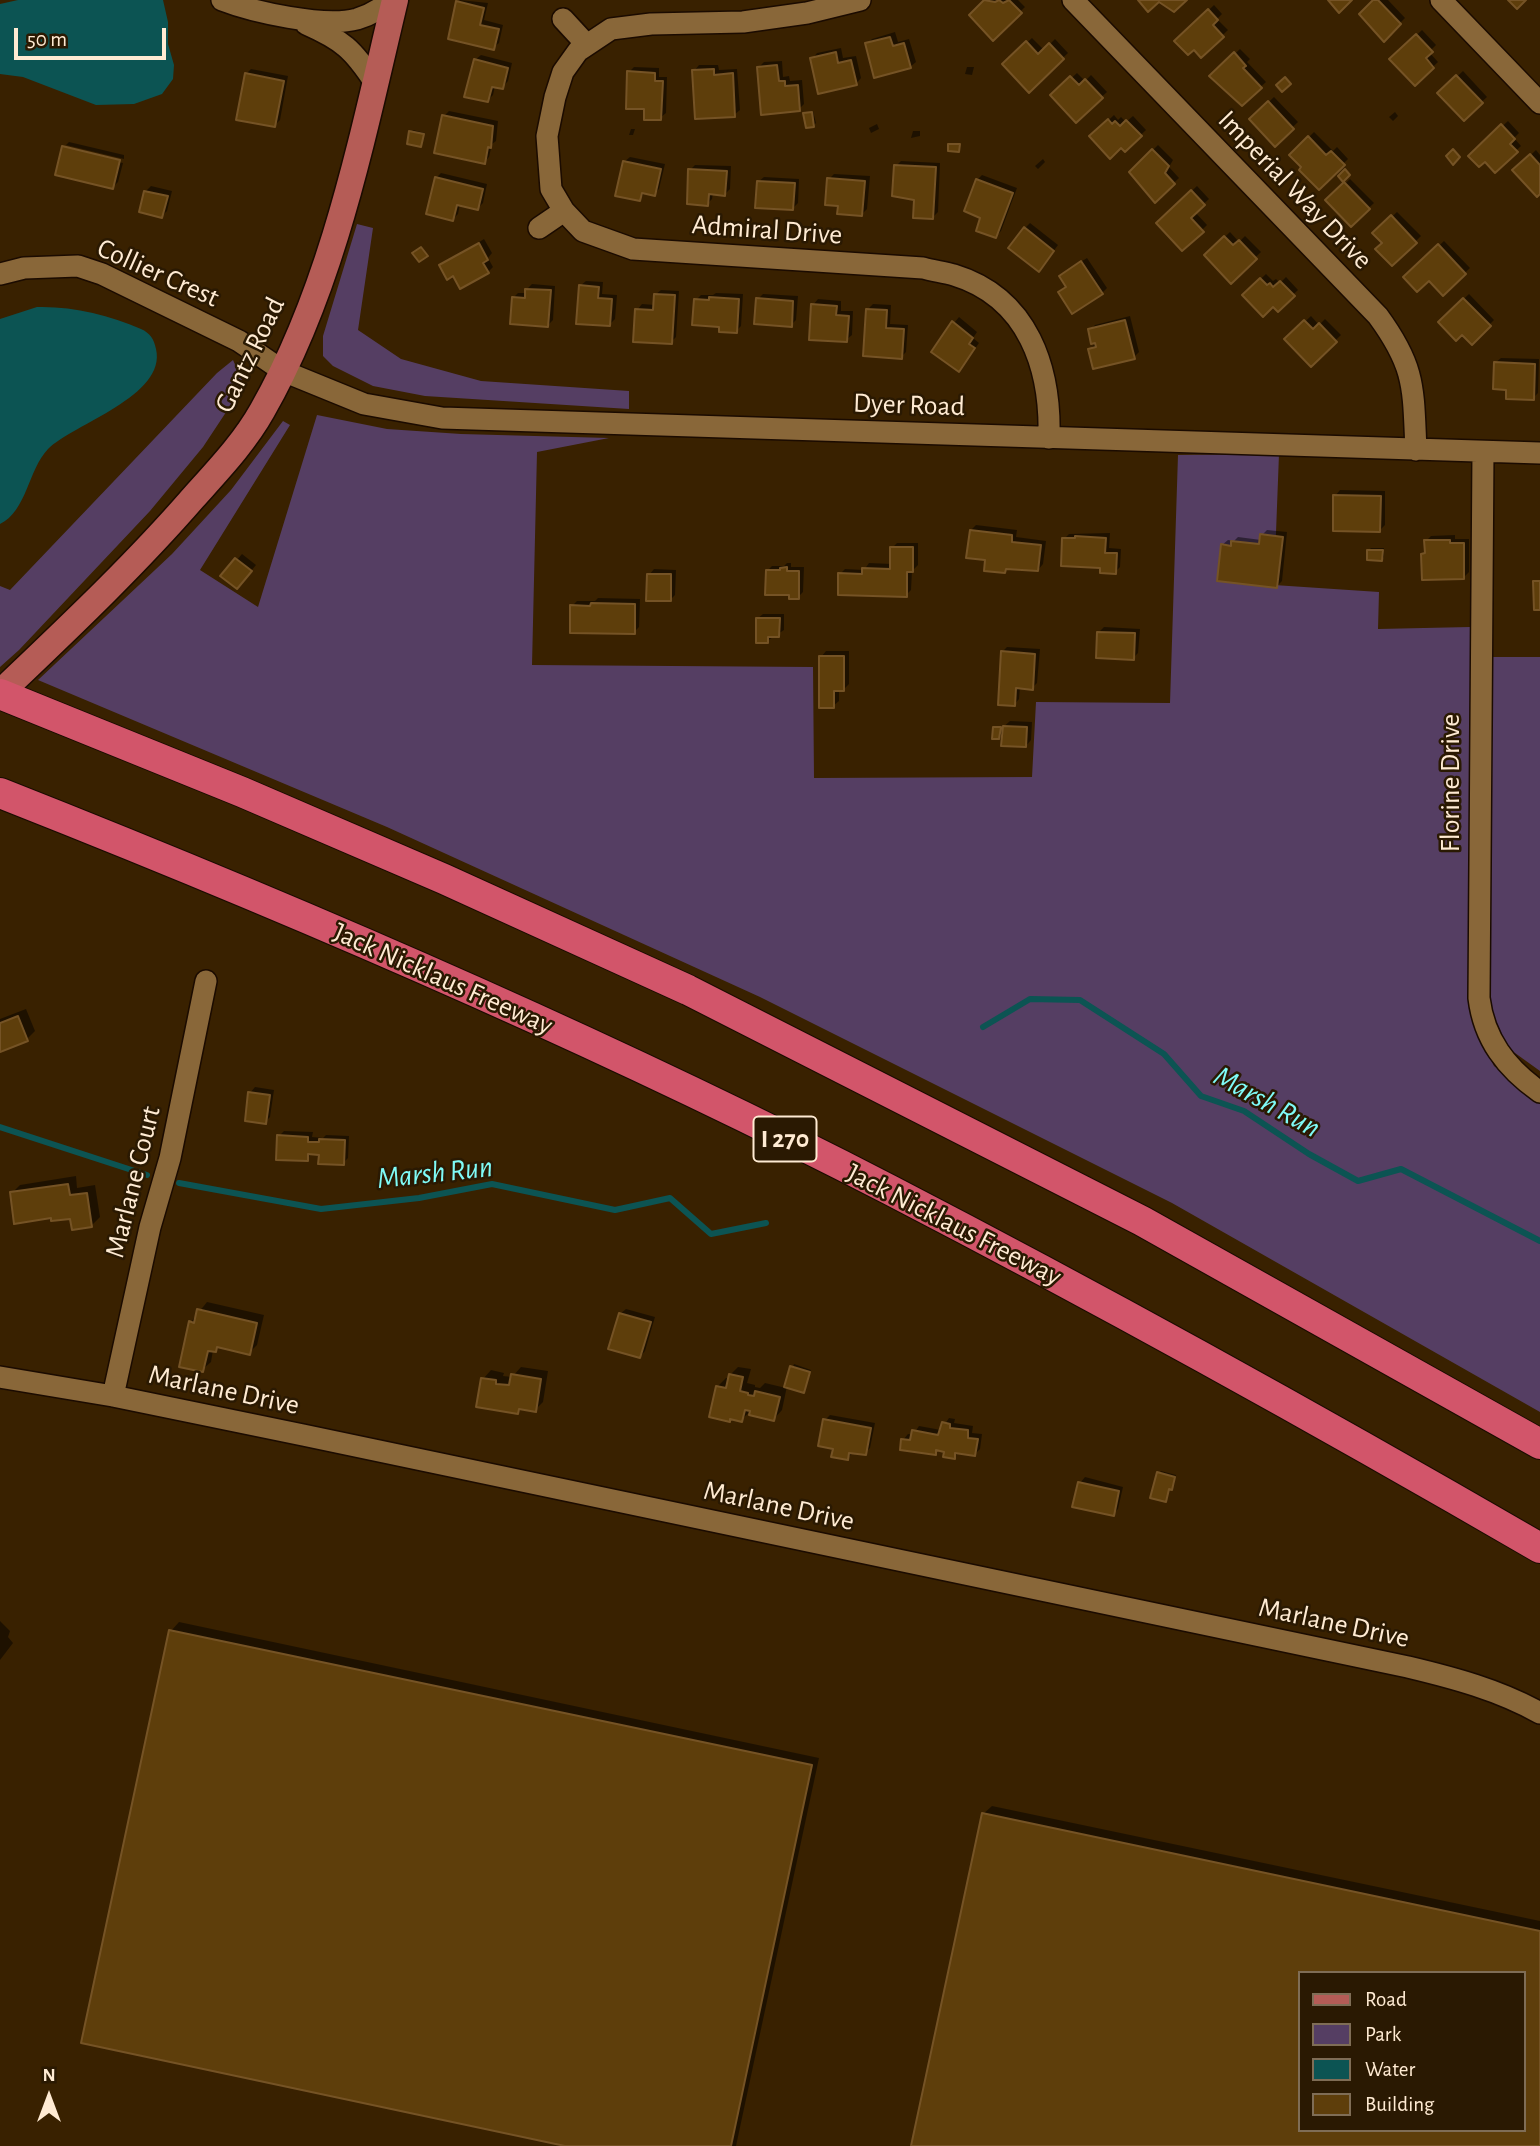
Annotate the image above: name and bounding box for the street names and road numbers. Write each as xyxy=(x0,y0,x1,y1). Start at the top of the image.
street label: Imperial Way Drive xyxy=(1211,104,1379,276)
street label: Admiral Drive xyxy=(691,208,843,252)
street label: Collier Crest xyxy=(92,231,224,315)
street label: Gantz Road xyxy=(208,292,292,418)
street label: Dyer Road xyxy=(852,386,966,424)
street label: Florine Drive xyxy=(1434,714,1468,852)
street label: Jack Nicklaus Freeway xyxy=(328,916,558,1042)
street label: Marlane Court xyxy=(98,1103,168,1261)
road number: I 270 xyxy=(754,1116,816,1162)
street label: Jack Nicklaus Freeway xyxy=(841,1156,1067,1294)
street label: Marlane Drive xyxy=(146,1358,302,1422)
street label: Marlane Drive xyxy=(701,1474,857,1538)
street label: Marlane Drive xyxy=(1256,1591,1412,1655)

